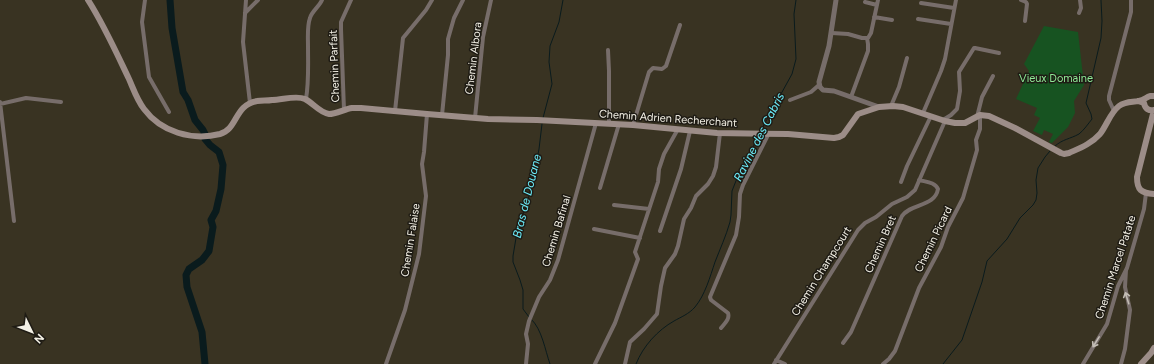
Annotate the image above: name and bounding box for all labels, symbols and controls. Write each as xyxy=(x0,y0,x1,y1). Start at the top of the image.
street label: Chemin Albora xyxy=(463,21,484,95)
street label: Chemin Parfait xyxy=(327,29,342,103)
park label: Vieux Domaine xyxy=(1019,72,1093,85)
water label: Ravine des Cabris xyxy=(731,90,787,184)
street label: Chemin Adrien Recherchant xyxy=(598,107,737,130)
water label: Bras de Douane xyxy=(510,152,544,239)
street label: Chemin Bafinal xyxy=(539,194,574,268)
street label: Chemin Falaise xyxy=(398,202,423,278)
street label: Chemin Picard xyxy=(912,204,955,274)
street label: Chemin Bret xyxy=(862,213,899,275)
street label: Chemin Marcel Patate xyxy=(1093,214,1138,321)
street label: Chemin Champcourt xyxy=(789,224,854,318)
one-way arrow xyxy=(1123,292,1130,305)
north arrow xyxy=(12,312,52,352)
text: N xyxy=(31,331,47,346)
one-way arrow xyxy=(1092,336,1100,347)

